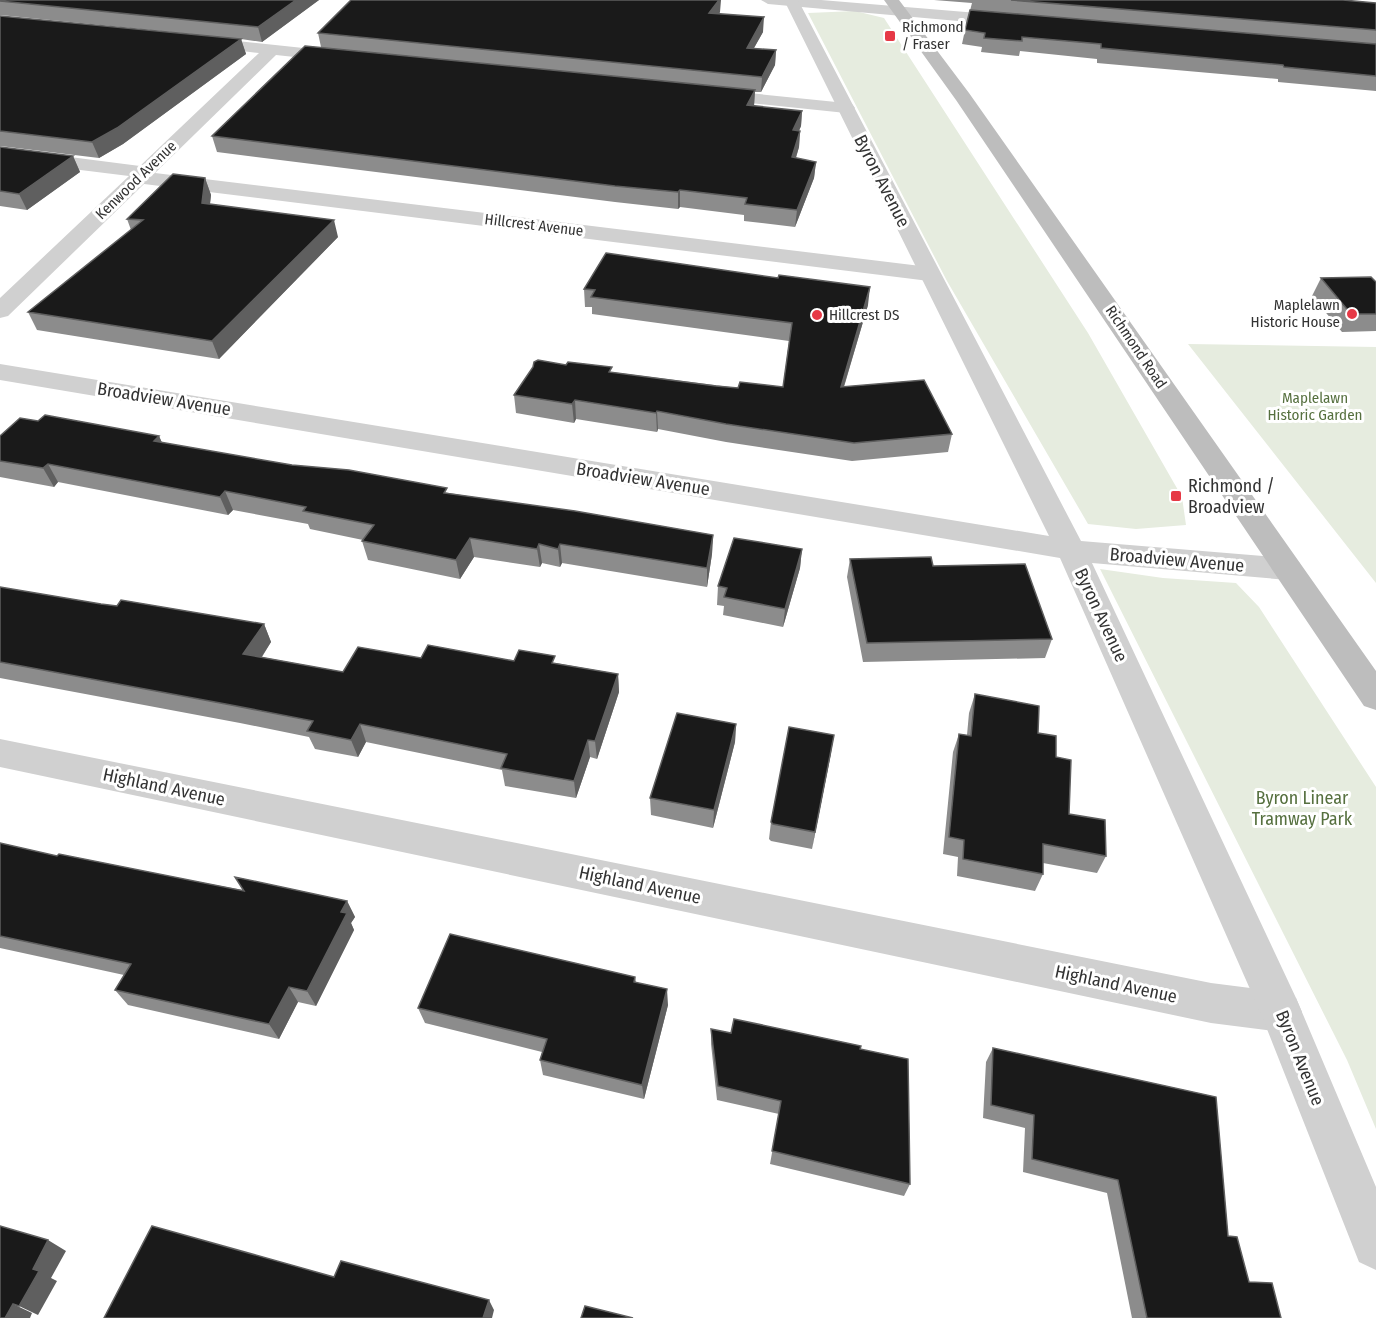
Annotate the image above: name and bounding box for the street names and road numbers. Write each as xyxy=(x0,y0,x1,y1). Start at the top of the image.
street label: Byron Avenue xyxy=(849,131,915,231)
street label: Kenwood Avenue xyxy=(92,137,180,223)
street label: Hillcrest Avenue xyxy=(484,210,584,240)
street label: Richmond Road xyxy=(1102,302,1170,392)
street label: Broadview Avenue xyxy=(96,378,232,420)
street label: Broadview Avenue xyxy=(575,458,711,500)
street label: Broadview Avenue xyxy=(1109,543,1245,577)
street label: Byron Avenue xyxy=(1070,565,1132,665)
street label: Highland Avenue xyxy=(101,763,227,811)
street label: Highland Avenue xyxy=(577,861,703,909)
street label: Highland Avenue xyxy=(1053,960,1179,1008)
street label: Byron Avenue xyxy=(1271,1007,1329,1109)

